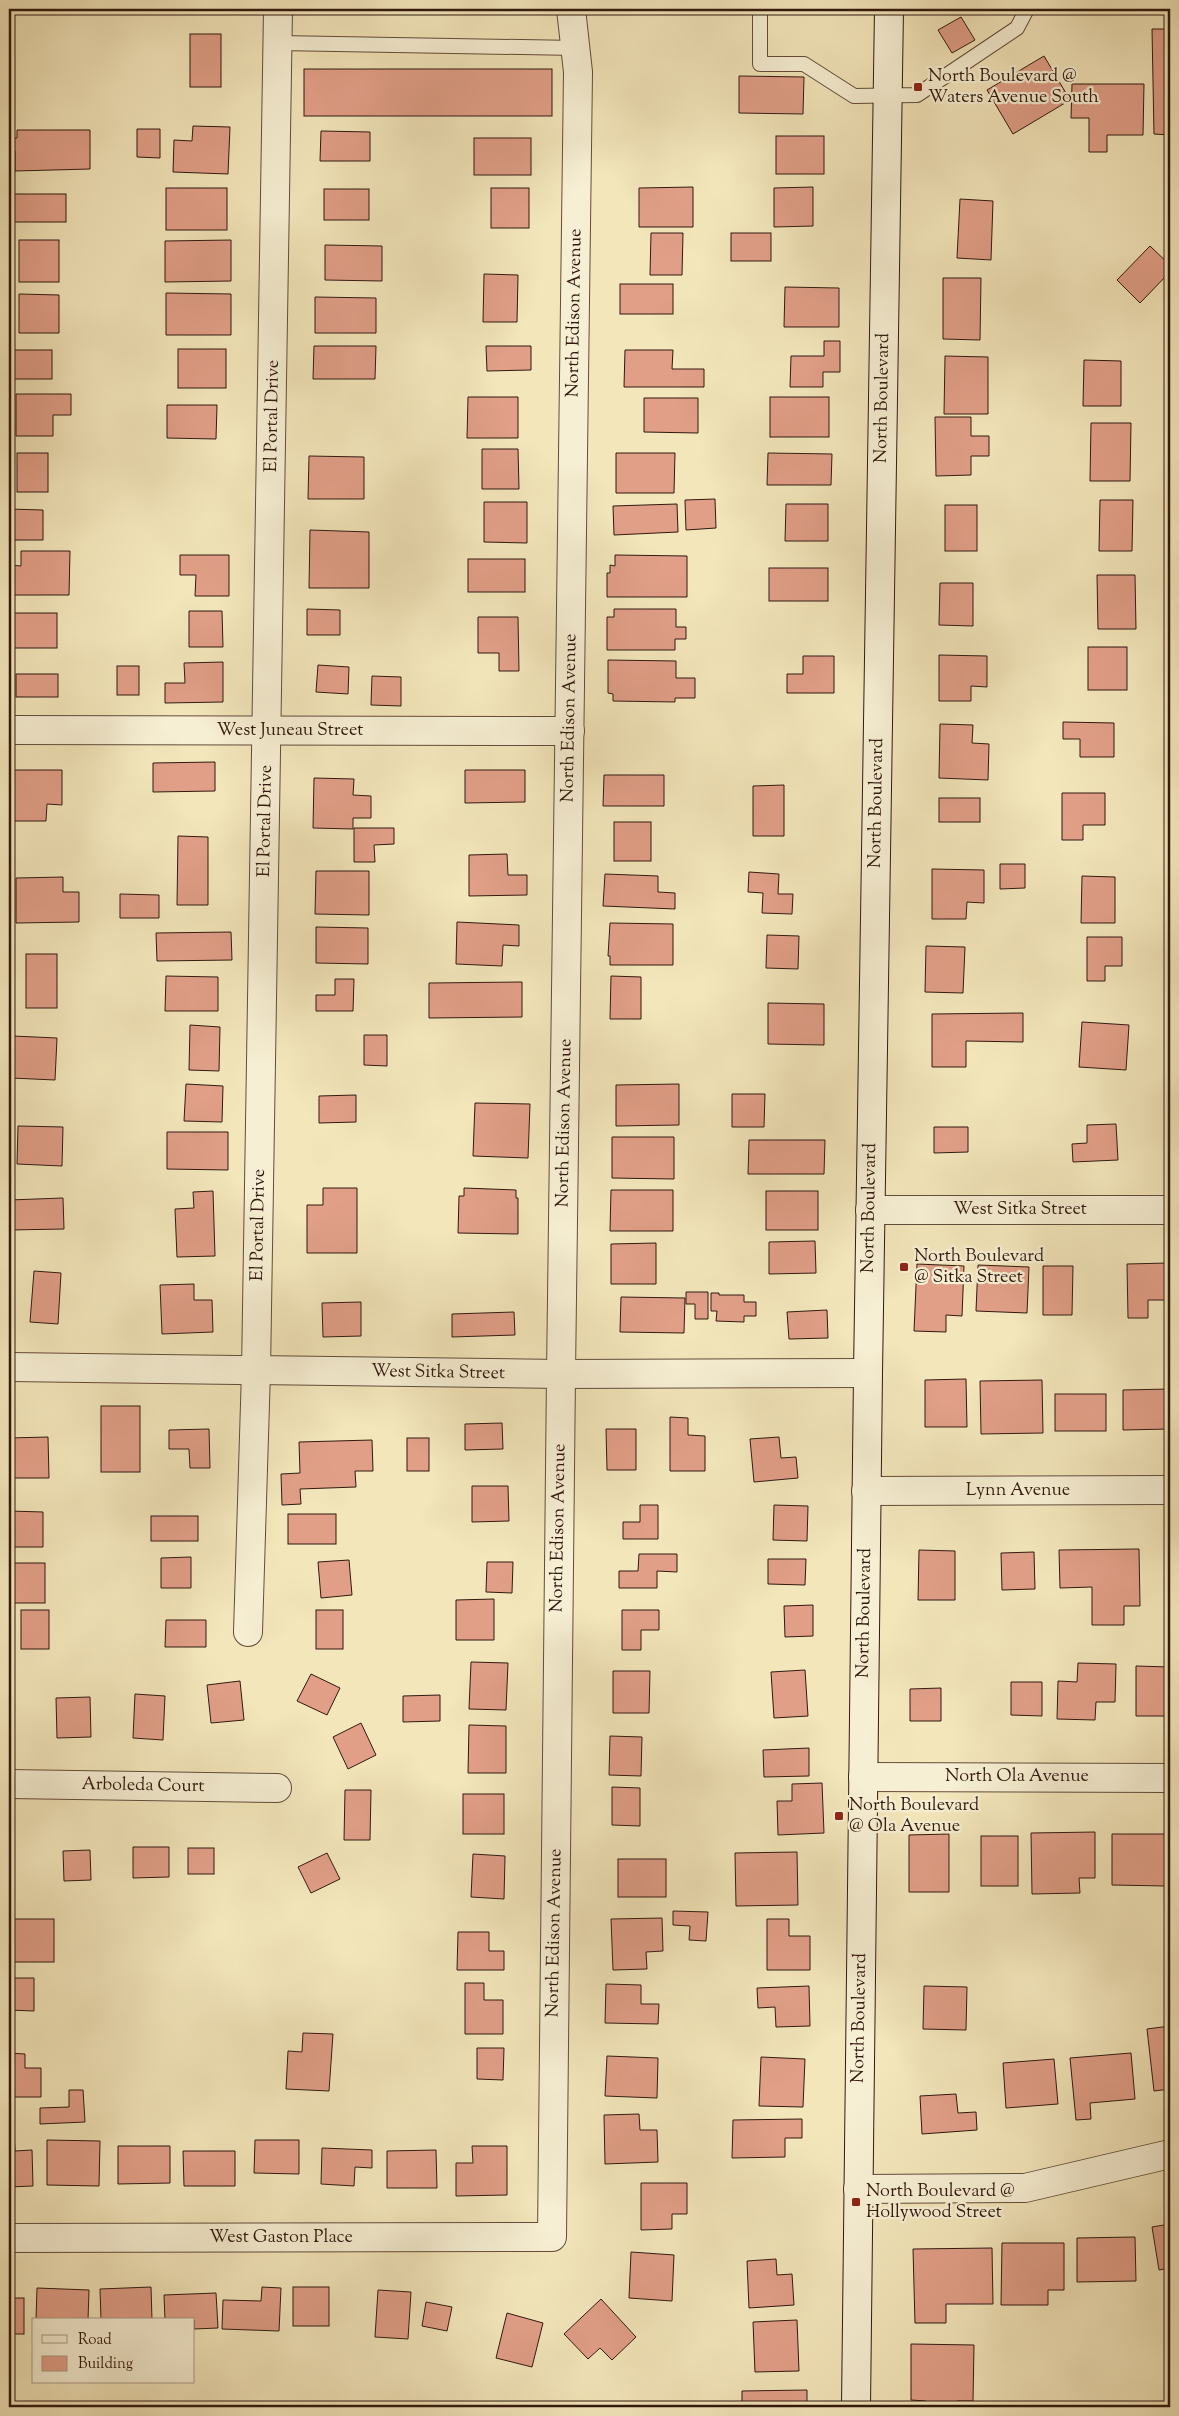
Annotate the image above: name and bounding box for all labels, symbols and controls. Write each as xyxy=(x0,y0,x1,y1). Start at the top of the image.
place label: North Boulevard @ Waters Avenue South xyxy=(928,64,1099,111)
marker: North Boulevard @ Waters Avenue South xyxy=(912,81,924,93)
street label: North Edison Avenue xyxy=(561,228,589,398)
street label: North Boulevard xyxy=(869,333,897,463)
street label: El Portal Drive xyxy=(259,360,287,472)
street label: North Edison Avenue xyxy=(556,633,584,803)
street label: West Juneau Street xyxy=(217,718,363,744)
street label: North Boulevard xyxy=(863,738,891,868)
street label: El Portal Drive xyxy=(252,765,280,877)
street label: North Edison Avenue xyxy=(551,1038,579,1208)
street label: North Boulevard xyxy=(856,1143,884,1273)
street label: El Portal Drive xyxy=(245,1169,273,1281)
street label: West Sitka Street xyxy=(953,1197,1087,1223)
place label: North Boulevard @ Sitka Street xyxy=(914,1244,1044,1291)
marker: North Boulevard @ Sitka Street xyxy=(898,1261,910,1273)
street label: West Sitka Street xyxy=(371,1359,505,1387)
street label: North Edison Avenue xyxy=(545,1443,573,1613)
street label: Lynn Avenue xyxy=(966,1478,1070,1504)
street label: North Boulevard xyxy=(851,1548,879,1678)
street label: North Ola Avenue xyxy=(945,1764,1089,1790)
street label: Arboleda Court xyxy=(81,1772,205,1800)
place label: North Boulevard @ Ola Avenue xyxy=(849,1793,979,1840)
marker: North Boulevard @ Ola Avenue xyxy=(833,1810,845,1822)
street label: North Edison Avenue xyxy=(541,1848,569,2018)
street label: North Boulevard xyxy=(846,1953,874,2083)
place label: North Boulevard @ Hollywood Street xyxy=(866,2179,1015,2226)
marker: North Boulevard @ Hollywood Street xyxy=(850,2196,862,2208)
street label: West Gaston Place xyxy=(209,2225,353,2251)
legend xyxy=(32,2318,195,2384)
text: Road xyxy=(78,2330,112,2351)
text: Building xyxy=(78,2354,133,2375)

